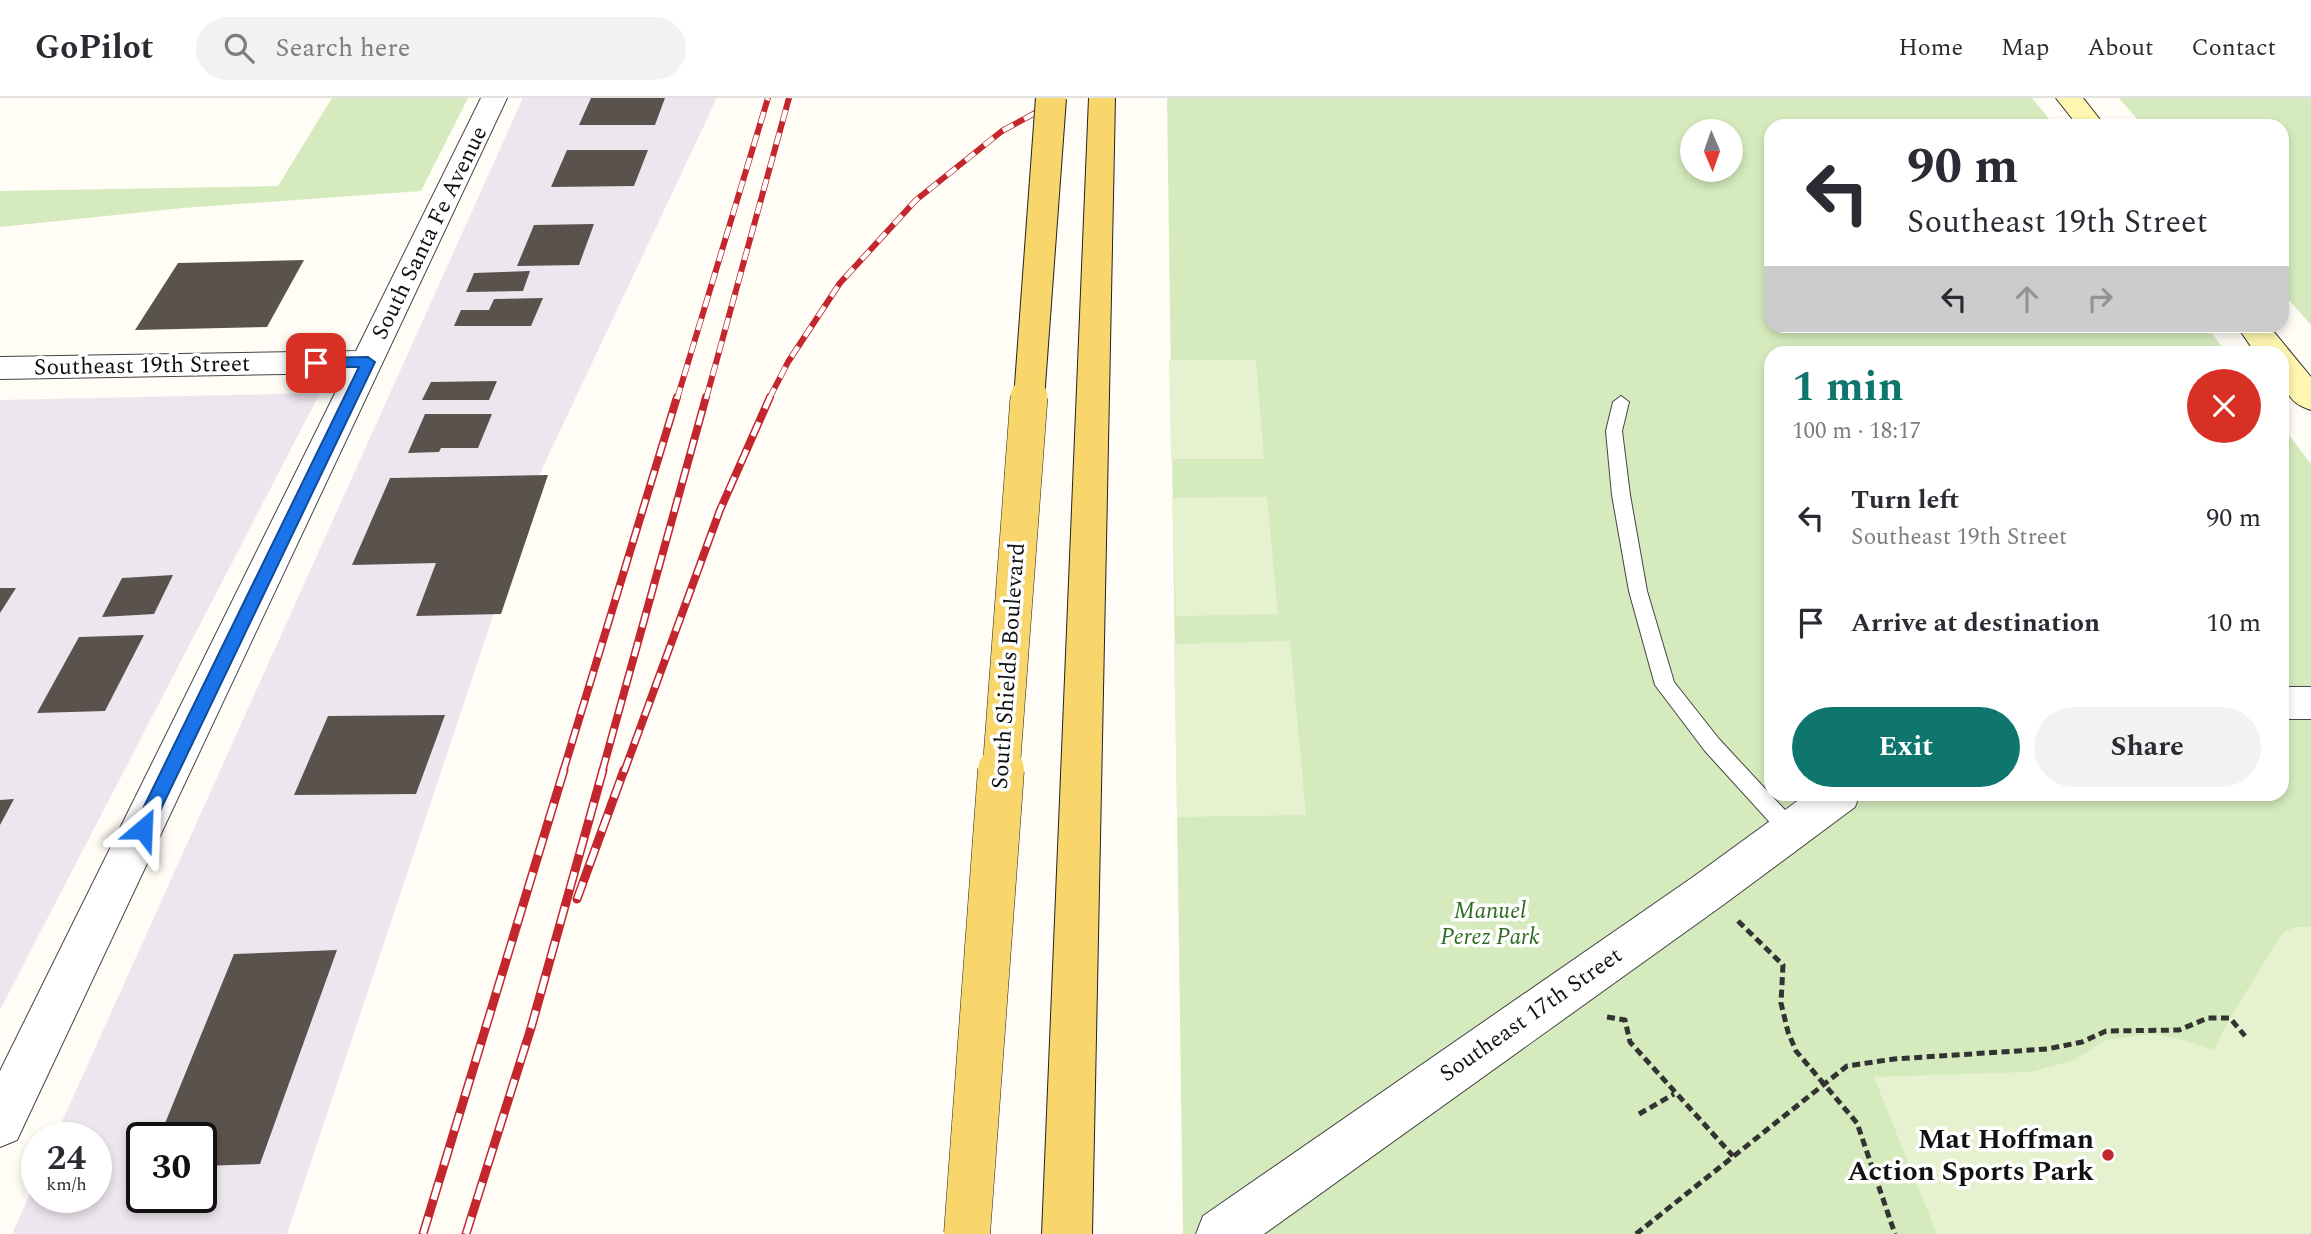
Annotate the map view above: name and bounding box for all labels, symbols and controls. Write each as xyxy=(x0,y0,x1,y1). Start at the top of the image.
search box xyxy=(196,17,686,80)
text: GoPilot xyxy=(35,23,154,73)
text: Search here xyxy=(276,28,410,68)
icon: search xyxy=(220,29,258,67)
text: Home xyxy=(1898,30,1963,66)
text: Map xyxy=(2001,30,2049,66)
text: About xyxy=(2087,30,2153,66)
text: Contact xyxy=(2191,30,2276,66)
north arrow xyxy=(1680,119,1743,182)
map controls xyxy=(1680,119,1743,182)
street label: South Santa Fe Avenue xyxy=(363,120,497,346)
text: 90 m xyxy=(1907,130,2018,205)
icon: left xyxy=(1792,147,1883,238)
text: Southeast 19th Street xyxy=(1907,198,2208,247)
icon: left xyxy=(1935,280,1973,318)
icon: ahead xyxy=(2008,280,2046,318)
icon: right xyxy=(2081,280,2119,318)
pin xyxy=(286,333,346,393)
icon: arrive xyxy=(297,344,335,382)
street label: Southeast 19th Street xyxy=(34,347,250,385)
text: 1 min xyxy=(1792,356,1904,419)
button: close xyxy=(2187,369,2261,443)
text: 100 m · 18:17 xyxy=(1792,414,1921,449)
text: Turn left xyxy=(1851,480,1959,520)
text: 90 m xyxy=(2206,498,2261,538)
icon: left xyxy=(1792,499,1830,537)
text: Southeast 19th Street xyxy=(1851,520,2067,555)
street label: South Shields Boulevard xyxy=(983,541,1035,791)
text: Arrive at destination xyxy=(1851,603,2100,643)
text: 10 m xyxy=(2206,603,2261,643)
icon: arrive xyxy=(1792,604,1830,642)
button: Exit xyxy=(1792,707,2020,787)
button: Share xyxy=(2034,707,2261,787)
position arrow xyxy=(106,792,180,866)
park label: Manuel Perez Park xyxy=(1440,894,1540,955)
street label: Southeast 17th Street xyxy=(1432,939,1630,1091)
place label: Mat Hoffman Action Sports Park xyxy=(1847,1118,2094,1193)
speed limit sign: 30 xyxy=(126,1122,217,1213)
text: 24 xyxy=(47,1132,86,1185)
marker: Mat Hoffman Action Sports Park xyxy=(2100,1147,2116,1163)
text: km/h xyxy=(46,1171,87,1198)

